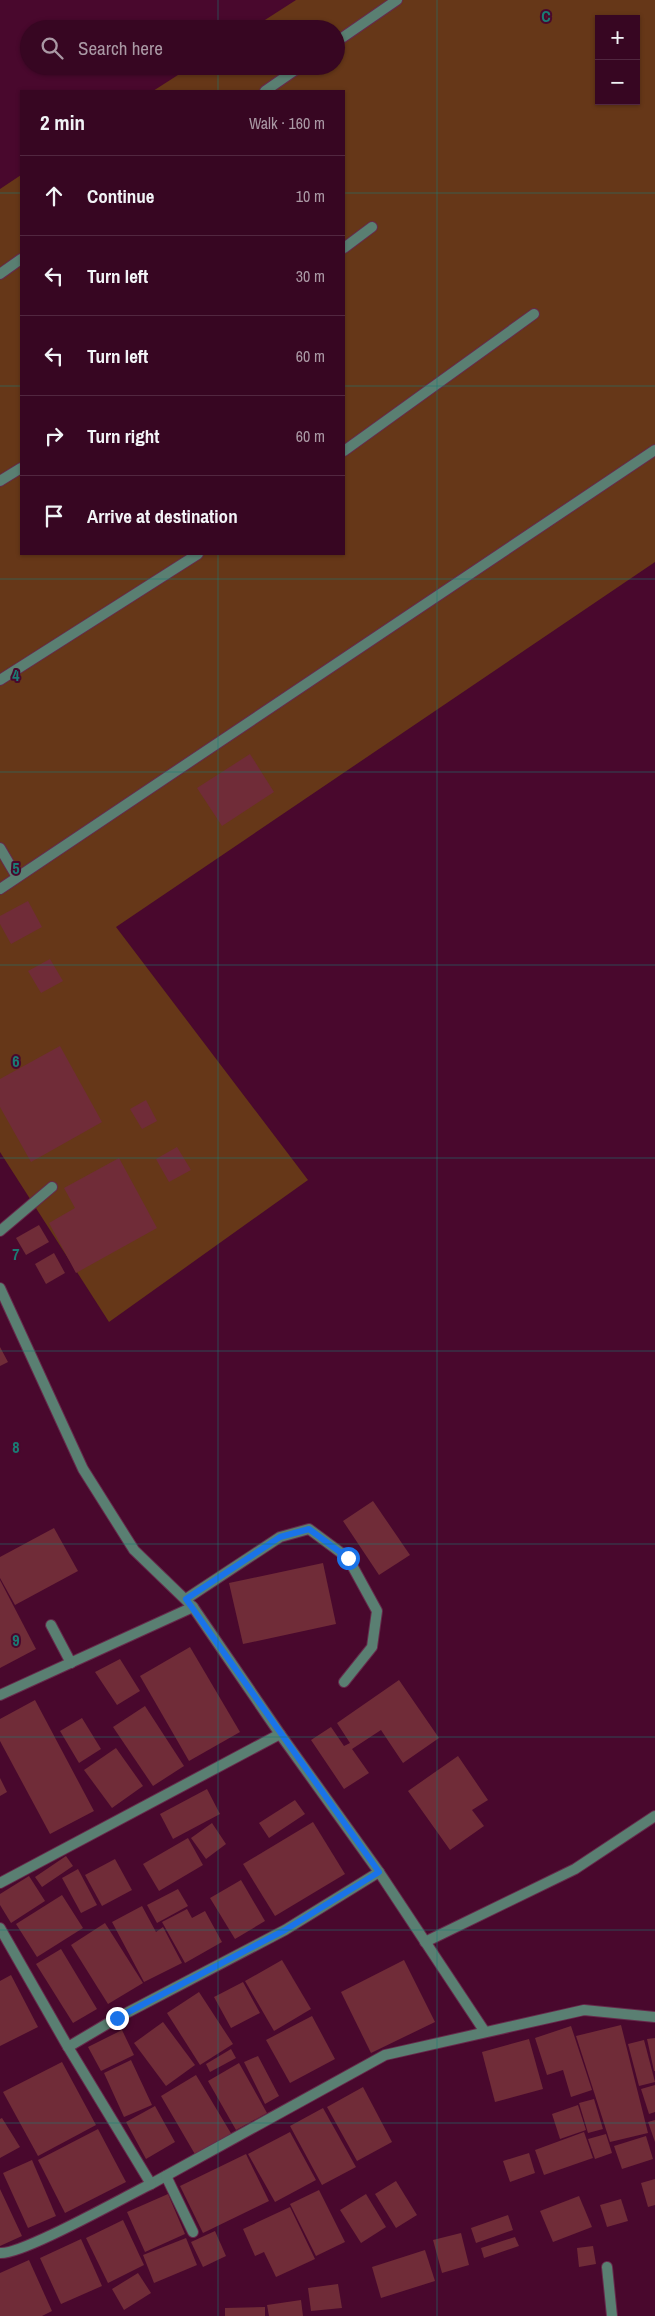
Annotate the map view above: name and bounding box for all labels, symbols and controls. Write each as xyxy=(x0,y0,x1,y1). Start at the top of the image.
text: C xyxy=(541,5,551,27)
map controls xyxy=(595,15,640,105)
button: + xyxy=(595,15,640,60)
search box xyxy=(20,20,345,75)
icon: search xyxy=(38,34,66,62)
text: Search here xyxy=(78,35,163,61)
button: − xyxy=(595,60,640,105)
text: 2 min xyxy=(40,108,85,137)
text: Walk · 160 m xyxy=(249,112,325,134)
icon: ahead xyxy=(40,182,68,210)
text: Continue xyxy=(87,183,155,209)
text: 10 m xyxy=(296,185,325,207)
icon: left xyxy=(40,262,68,290)
text: Turn left xyxy=(87,263,148,289)
text: 30 m xyxy=(296,265,325,287)
icon: left xyxy=(40,342,68,370)
text: Turn left xyxy=(87,343,148,369)
text: 60 m xyxy=(296,345,325,367)
icon: right xyxy=(40,422,68,450)
text: Turn right xyxy=(87,423,159,449)
text: 60 m xyxy=(296,425,325,447)
icon: arrive xyxy=(40,502,68,530)
text: Arrive at destination xyxy=(87,503,238,529)
text: 4 xyxy=(12,664,20,686)
text: 5 xyxy=(12,857,20,879)
text: 6 xyxy=(12,1050,20,1072)
text: 7 xyxy=(12,1243,20,1265)
text: 8 xyxy=(12,1436,20,1458)
route start xyxy=(337,1547,360,1570)
text: 9 xyxy=(12,1629,20,1651)
route end xyxy=(106,2007,129,2030)

